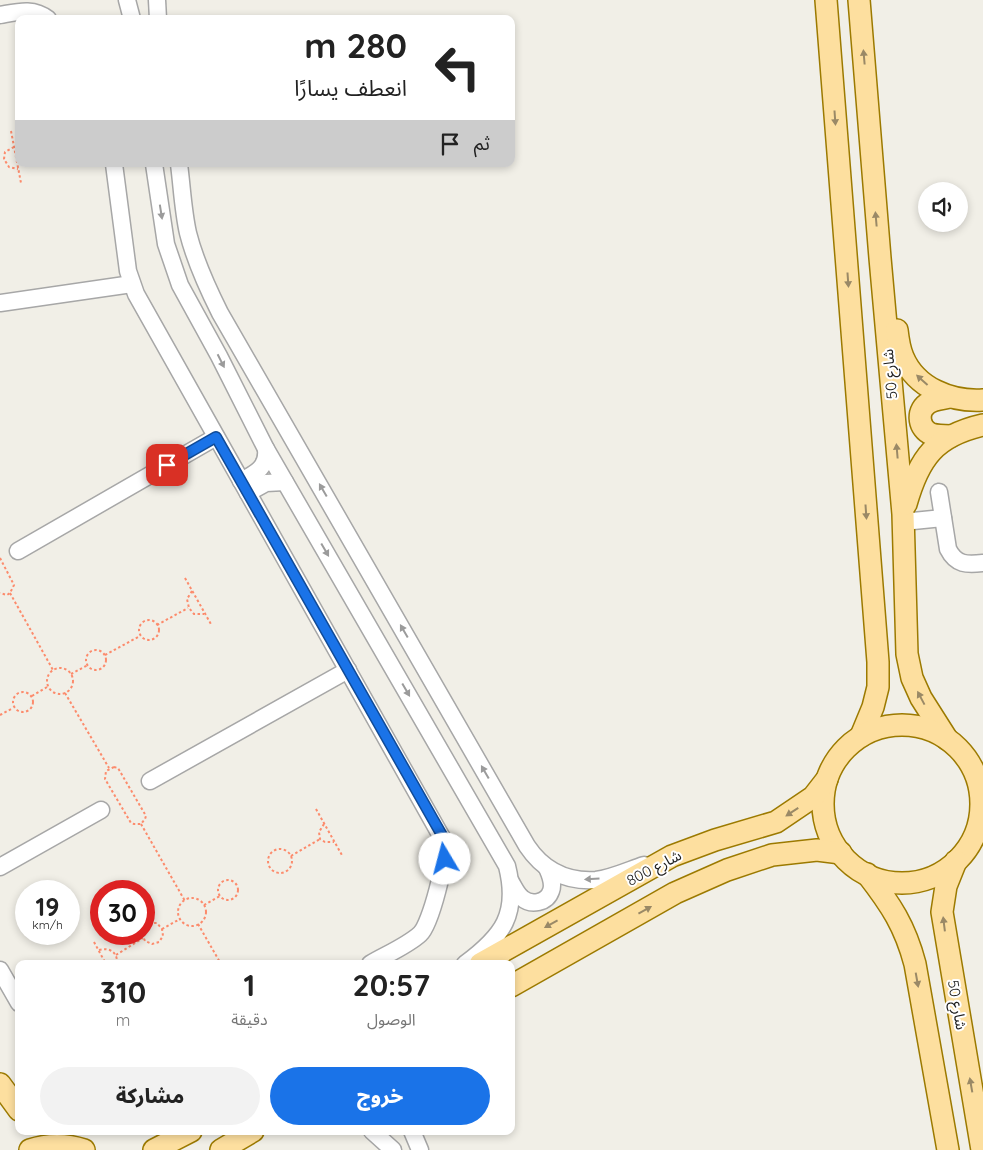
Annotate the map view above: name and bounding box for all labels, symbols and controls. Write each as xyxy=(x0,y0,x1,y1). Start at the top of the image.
text: 280 m xyxy=(304,23,407,67)
icon: left xyxy=(425,35,490,100)
one-way arrow xyxy=(859,49,867,65)
text: انعطف يسارًا xyxy=(294,74,407,102)
one-way arrow xyxy=(831,111,839,127)
icon: arrive xyxy=(436,130,464,158)
text: ثم xyxy=(474,131,490,155)
map controls xyxy=(918,182,968,232)
button: sound xyxy=(918,182,968,232)
one-way arrow xyxy=(157,204,165,220)
one-way arrow xyxy=(872,211,880,227)
one-way arrow xyxy=(844,273,852,289)
street label: شارع 50 xyxy=(878,348,904,400)
one-way arrow xyxy=(217,354,225,368)
one-way arrow xyxy=(916,375,929,386)
one-way arrow xyxy=(893,442,901,458)
pin xyxy=(146,444,188,486)
icon: arrive xyxy=(153,451,181,479)
one-way arrow xyxy=(319,484,328,497)
one-way arrow xyxy=(862,504,870,520)
one-way arrow xyxy=(320,543,329,556)
one-way arrow xyxy=(400,624,408,639)
one-way arrow xyxy=(402,684,411,697)
one-way arrow xyxy=(917,690,925,705)
one-way arrow xyxy=(480,766,489,779)
one-way arrow xyxy=(786,807,799,816)
position arrow xyxy=(418,832,470,884)
street label: شارع 800 xyxy=(623,845,686,893)
one-way arrow xyxy=(584,876,600,884)
speed limit sign: 30 xyxy=(90,880,155,945)
text: 19 xyxy=(36,891,59,922)
one-way arrow xyxy=(638,906,653,914)
one-way arrow xyxy=(940,916,948,932)
text: km/h xyxy=(32,917,63,932)
one-way arrow xyxy=(544,920,559,928)
text: 1 xyxy=(244,966,255,1004)
text: 20:57 xyxy=(353,966,430,1004)
one-way arrow xyxy=(914,972,922,988)
text: 310 xyxy=(100,973,146,1011)
street label: شارع 50 xyxy=(941,978,971,1032)
text: دقيقة xyxy=(231,1009,268,1029)
text: الوصول xyxy=(367,1009,416,1029)
text: m xyxy=(116,1010,130,1030)
button: مشاركة xyxy=(40,1067,260,1125)
button: خروج xyxy=(270,1067,490,1125)
one-way arrow xyxy=(966,1076,974,1092)

